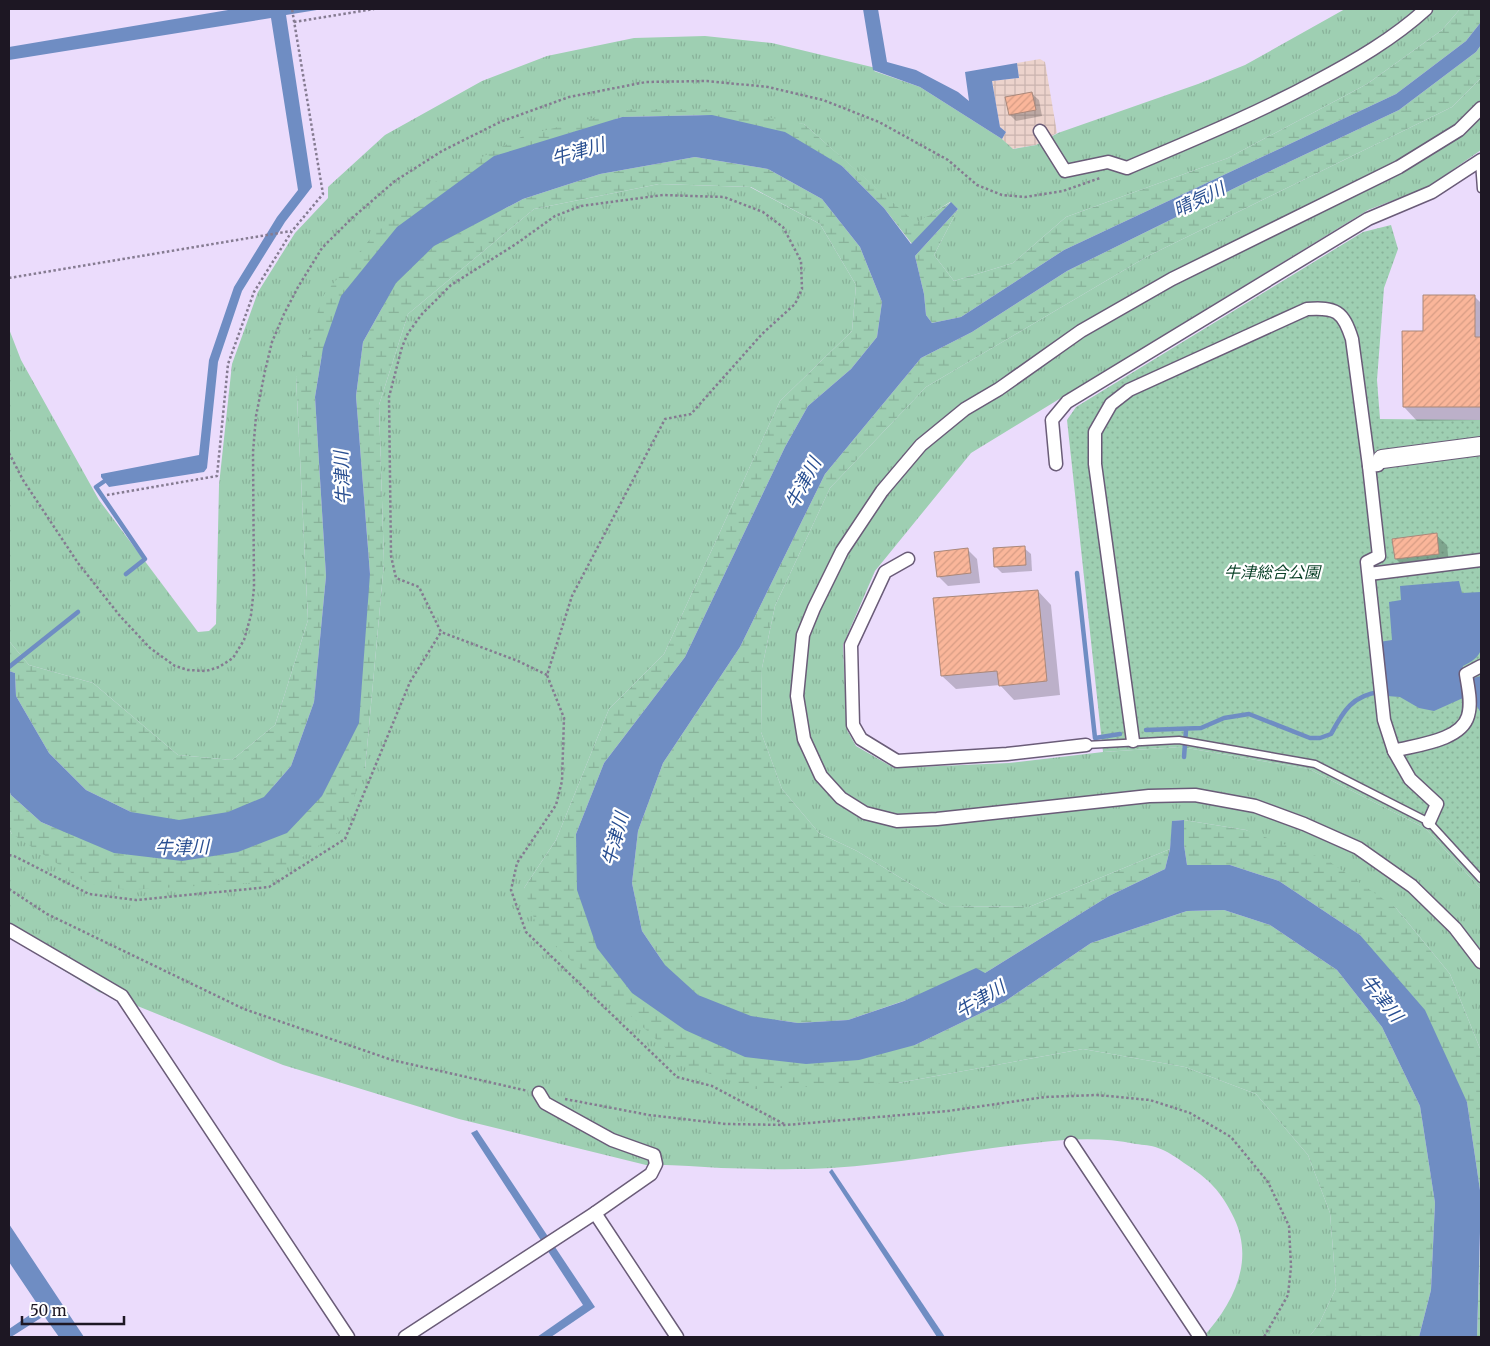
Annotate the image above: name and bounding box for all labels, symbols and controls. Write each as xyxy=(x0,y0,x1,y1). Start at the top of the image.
water label: 牛津川 xyxy=(549,132,609,169)
water label: 晴気川 xyxy=(1170,176,1230,221)
water label: 牛津川 xyxy=(329,448,355,506)
water label: 牛津川 xyxy=(780,452,827,512)
park label: 牛津総合公園 xyxy=(1224,562,1322,582)
water label: 牛津川 xyxy=(597,808,634,868)
water label: 牛津川 xyxy=(155,835,211,859)
water label: 牛津川 xyxy=(1356,970,1409,1028)
water label: 牛津川 xyxy=(951,974,1011,1023)
scale bar xyxy=(22,1294,125,1326)
text: 50 m xyxy=(30,1301,67,1320)

